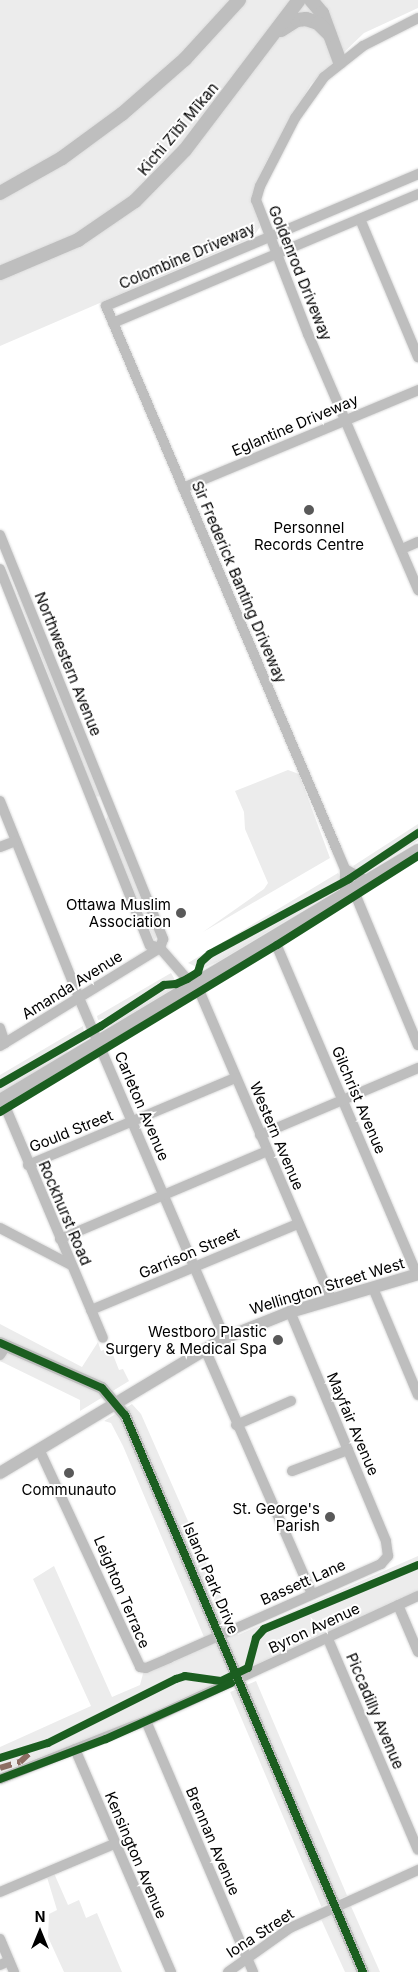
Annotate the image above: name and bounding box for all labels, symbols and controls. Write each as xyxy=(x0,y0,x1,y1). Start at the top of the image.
street label: Kichi Zībī Mīkan xyxy=(134,79,222,179)
street label: Goldenrod Driveway xyxy=(265,203,335,343)
street label: Colombine Driveway xyxy=(116,219,258,293)
street label: Eglantine Driveway xyxy=(229,390,361,460)
street label: Sir Frederick Banting Driveway xyxy=(188,478,290,686)
marker: Personnel Records Centre xyxy=(303,504,315,516)
place label: Personnel Records Centre xyxy=(254,518,364,553)
street label: Northwestern Avenue xyxy=(31,589,105,739)
place label: Ottawa Muslim Association xyxy=(66,895,171,930)
marker: Ottawa Muslim Association xyxy=(175,907,187,919)
street label: Amanda Avenue xyxy=(18,947,126,1023)
street label: Gilchrist Avenue xyxy=(328,1043,390,1157)
street label: Carleton Avenue xyxy=(111,1049,173,1163)
street label: Western Avenue xyxy=(246,1079,308,1193)
street label: Gould Street xyxy=(27,1106,115,1156)
street label: Rockhurst Road xyxy=(35,1158,95,1268)
street label: Garrison Street xyxy=(136,1224,242,1282)
street label: Wellington Street West xyxy=(248,1254,406,1318)
place label: Westboro Plastic Surgery & Medical Spa xyxy=(105,1322,267,1357)
marker: Westboro Plastic Surgery & Medical Spa xyxy=(271,1333,285,1347)
street label: Mayfair Avenue xyxy=(323,1370,383,1478)
marker: Communauto xyxy=(63,1467,75,1479)
place label: Communauto xyxy=(21,1481,117,1499)
place label: St. George's Parish xyxy=(232,1499,320,1534)
marker: St. George's Parish xyxy=(324,1511,336,1523)
street label: Island Park Drive xyxy=(179,1519,243,1637)
street label: Leighton Terrace xyxy=(90,1533,154,1651)
street label: Bassett Lane xyxy=(258,1555,348,1609)
street label: Byron Avenue xyxy=(266,1599,362,1657)
street label: Piccadilly Avenue xyxy=(342,1650,408,1772)
street label: Brennan Avenue xyxy=(182,1784,244,1898)
street label: Kensington Avenue xyxy=(101,1789,171,1921)
street label: Iona Street xyxy=(223,1905,297,1961)
north arrow xyxy=(15,1907,65,1957)
text: N xyxy=(35,1908,45,1925)

